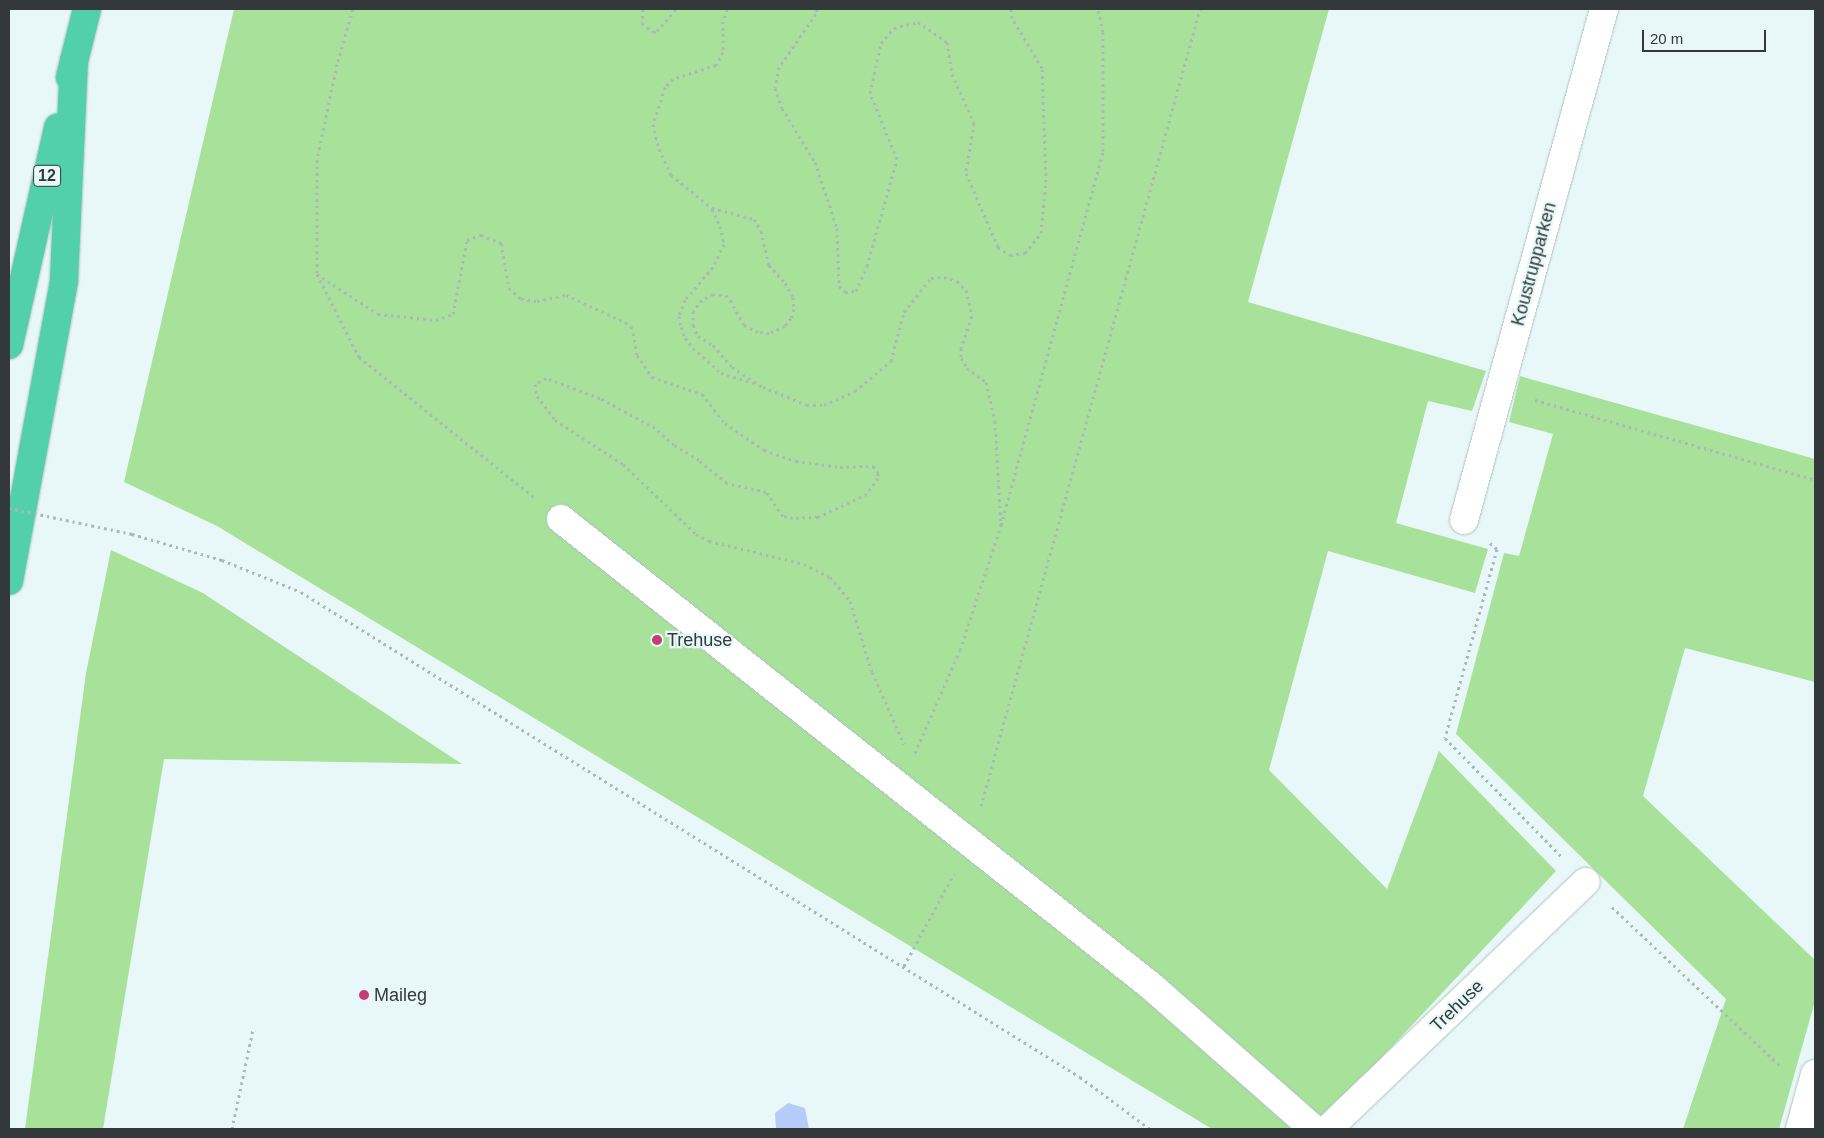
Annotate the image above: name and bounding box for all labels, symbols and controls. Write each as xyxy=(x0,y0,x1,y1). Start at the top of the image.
scale bar xyxy=(1644,20,1768,52)
text: 20 m xyxy=(1650,30,1683,47)
road number: 12 xyxy=(32,162,62,190)
street label: Koustrupparken xyxy=(1507,200,1561,328)
place label: Trehuse xyxy=(667,629,732,651)
marker: Trehuse xyxy=(651,634,663,646)
street label: Trehuse xyxy=(1426,976,1488,1036)
place label: Maileg xyxy=(374,984,427,1006)
marker: Maileg xyxy=(358,989,370,1001)

